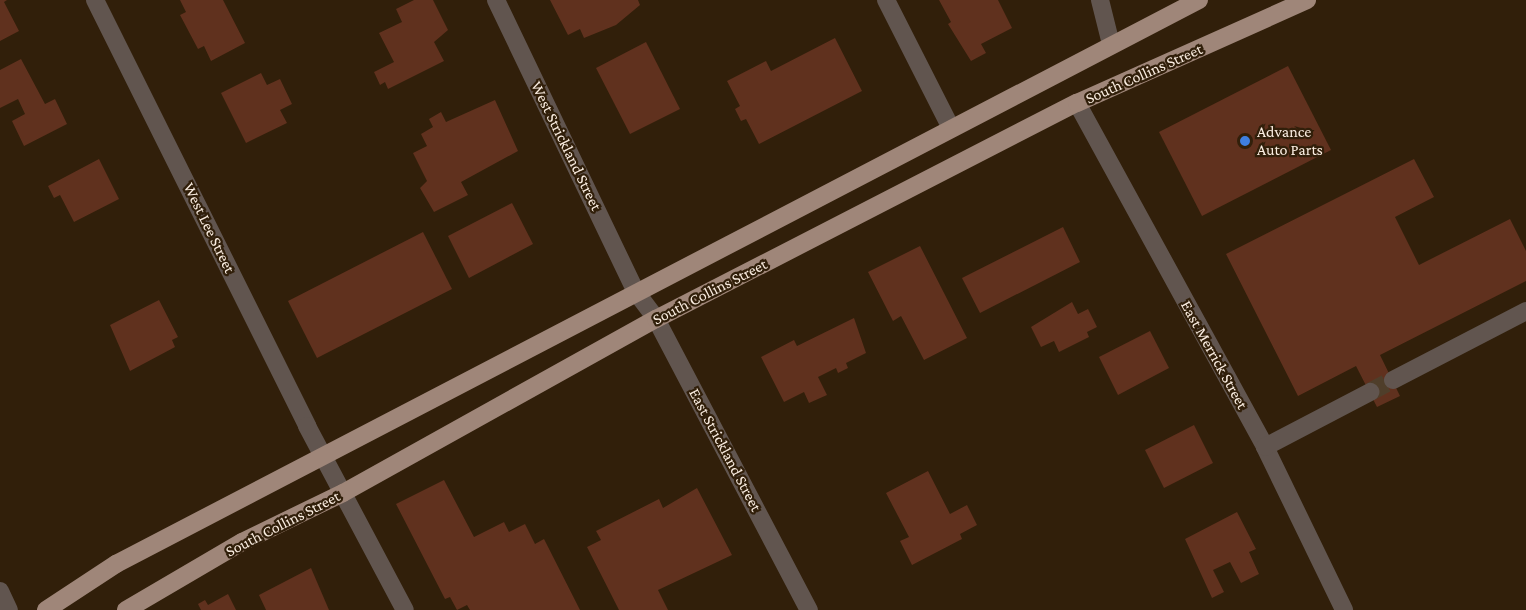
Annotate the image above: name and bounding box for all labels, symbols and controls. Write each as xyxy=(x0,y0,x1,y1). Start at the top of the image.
street label: South Collins Street xyxy=(1083,40,1205,108)
street label: West Strickland Street xyxy=(526,78,606,214)
place label: Advance Auto Parts xyxy=(1257,122,1323,160)
marker: Advance Auto Parts xyxy=(1238,134,1252,148)
street label: West Lee Street xyxy=(179,180,239,276)
street label: South Collins Street xyxy=(649,255,771,329)
street label: East Merrick Street xyxy=(1176,297,1252,413)
street label: East Strickland Street xyxy=(684,385,766,515)
street label: South Collins Street xyxy=(222,487,344,561)

